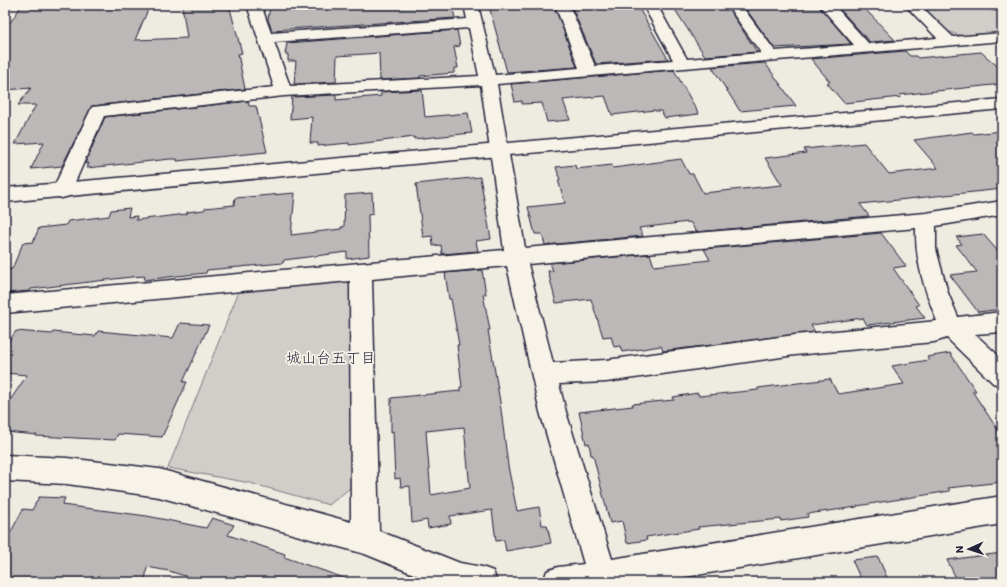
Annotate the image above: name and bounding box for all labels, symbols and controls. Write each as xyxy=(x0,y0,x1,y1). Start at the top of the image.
district label: 城山台五丁目 xyxy=(286,349,376,367)
north arrow xyxy=(949,529,989,569)
text: N xyxy=(953,545,966,554)

